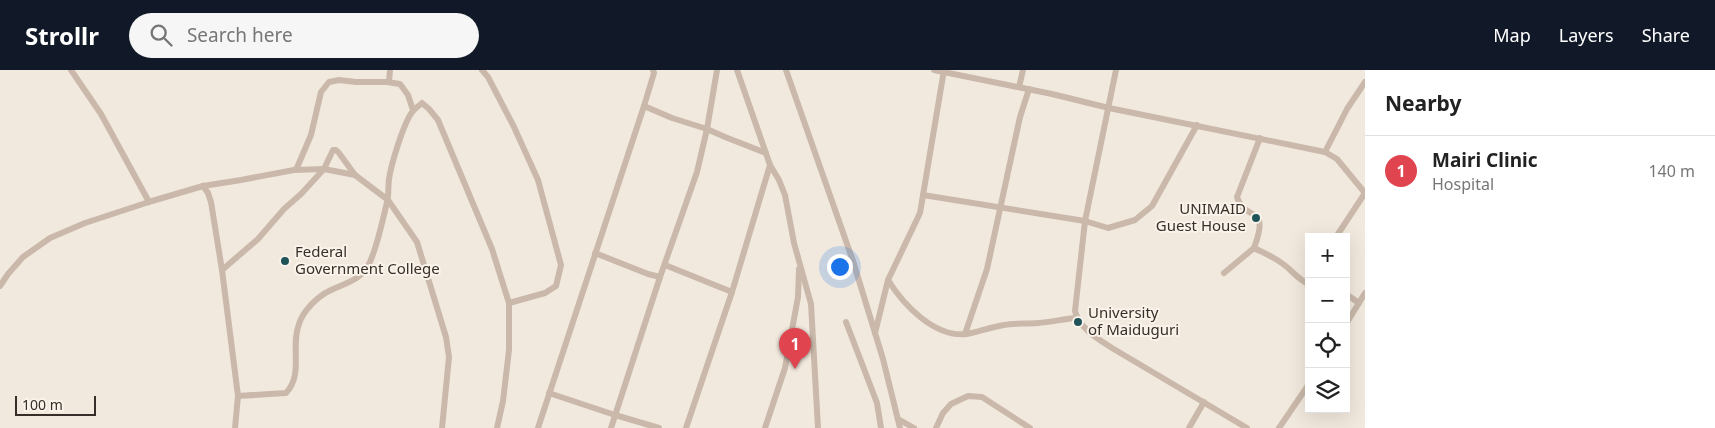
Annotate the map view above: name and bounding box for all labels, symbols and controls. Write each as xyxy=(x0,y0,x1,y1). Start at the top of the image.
search box xyxy=(129,13,479,58)
text: Strollr xyxy=(25,19,99,52)
icon: search xyxy=(147,21,175,49)
text: Search here xyxy=(187,22,293,48)
text: Map xyxy=(1493,23,1531,47)
text: Layers xyxy=(1559,23,1614,47)
text: Share xyxy=(1642,23,1690,47)
text: Nearby xyxy=(1385,89,1461,117)
text: Mairi Clinic xyxy=(1432,147,1537,173)
text: 1 xyxy=(1396,160,1406,182)
text: 140 m xyxy=(1648,160,1695,182)
text: Hospital xyxy=(1432,173,1494,195)
place label: UNIMAID Guest House xyxy=(1156,198,1246,235)
marker: UNIMAID Guest House xyxy=(1250,212,1262,224)
map controls xyxy=(1305,233,1350,413)
button: + xyxy=(1305,233,1350,278)
place label: Federal Government College xyxy=(295,241,440,278)
your location xyxy=(827,254,853,280)
marker: Federal Government College xyxy=(279,255,291,267)
button: − xyxy=(1305,278,1350,323)
place label: University of Maiduguri xyxy=(1088,302,1179,339)
marker: University of Maiduguri xyxy=(1072,316,1084,328)
button: locate xyxy=(1305,323,1350,368)
pin: 1 xyxy=(779,328,811,369)
button: layers xyxy=(1305,368,1350,413)
scale bar xyxy=(15,393,96,416)
text: 100 m xyxy=(22,395,63,414)

